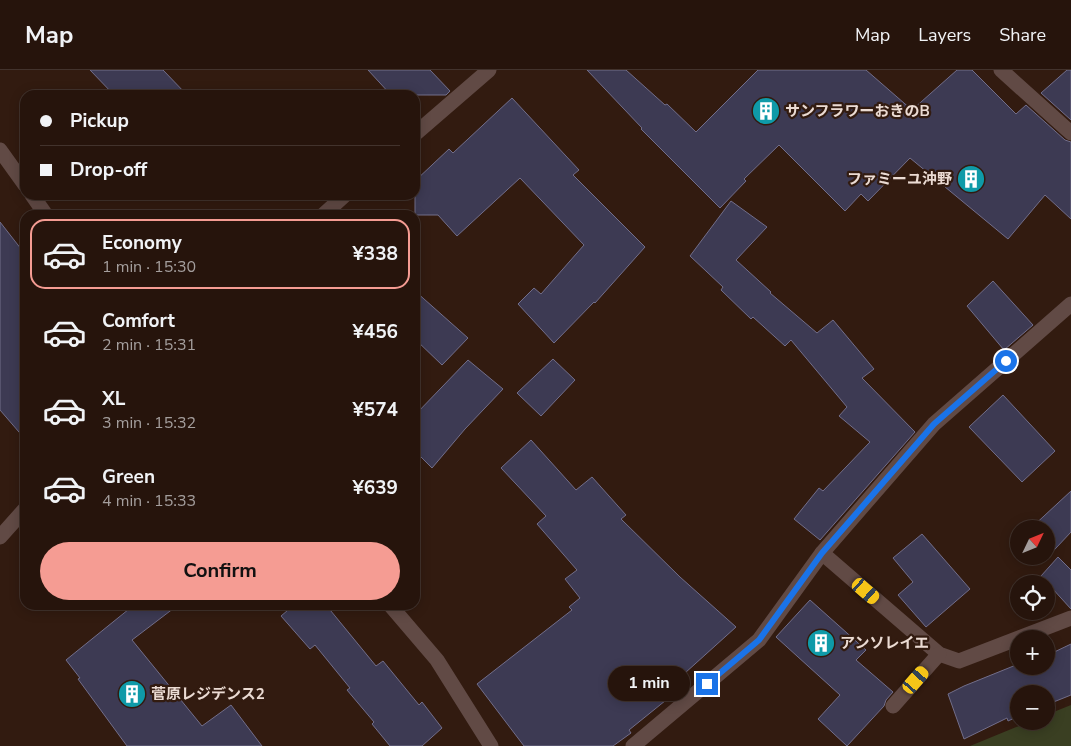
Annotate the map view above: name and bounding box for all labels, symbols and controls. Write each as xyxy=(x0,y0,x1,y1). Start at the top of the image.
text: Map xyxy=(25,19,73,51)
text: Map xyxy=(855,23,890,47)
text: Layers xyxy=(918,23,971,47)
text: Share xyxy=(999,23,1046,47)
building icon: サンフラワーおきのB xyxy=(751,96,781,126)
place label: サンフラワーおきのB xyxy=(785,101,930,121)
text: Pickup xyxy=(70,108,129,134)
text: Drop-off xyxy=(70,157,147,183)
building icon: ファミーユ沖野 xyxy=(956,164,986,194)
place label: ファミーユ沖野 xyxy=(847,169,952,189)
text: Economy xyxy=(102,230,182,256)
icon: car xyxy=(42,232,87,277)
text: ¥338 xyxy=(352,241,398,267)
text: 1 min · 15:30 xyxy=(102,256,196,278)
text: Comfort xyxy=(102,308,175,334)
icon: car xyxy=(42,310,87,355)
text: ¥456 xyxy=(352,319,398,345)
text: 2 min · 15:31 xyxy=(102,334,196,356)
route start xyxy=(995,350,1017,372)
text: XL xyxy=(102,386,125,412)
icon: car xyxy=(42,388,87,433)
text: ¥574 xyxy=(352,397,398,423)
text: 3 min · 15:32 xyxy=(102,412,196,434)
text: Green xyxy=(102,464,155,490)
icon: car xyxy=(42,466,87,511)
text: ¥639 xyxy=(352,475,398,501)
text: 4 min · 15:33 xyxy=(102,490,196,512)
north arrow xyxy=(1010,520,1055,565)
map controls xyxy=(1010,520,1055,730)
button: Confirm xyxy=(40,542,400,600)
car xyxy=(849,575,882,607)
button: locate xyxy=(1010,575,1055,620)
building icon: アンソレイエ xyxy=(806,628,836,658)
button: + xyxy=(1010,630,1055,675)
place label: アンソレイエ xyxy=(840,633,929,653)
car xyxy=(900,664,931,696)
callout: 1 min xyxy=(607,666,690,702)
text: 1 min xyxy=(628,672,670,694)
route end xyxy=(696,673,718,695)
building icon: 菅原レジデンス2 xyxy=(117,679,147,709)
place label: 菅原レジデンス2 xyxy=(151,684,265,704)
button: − xyxy=(1010,685,1055,730)

